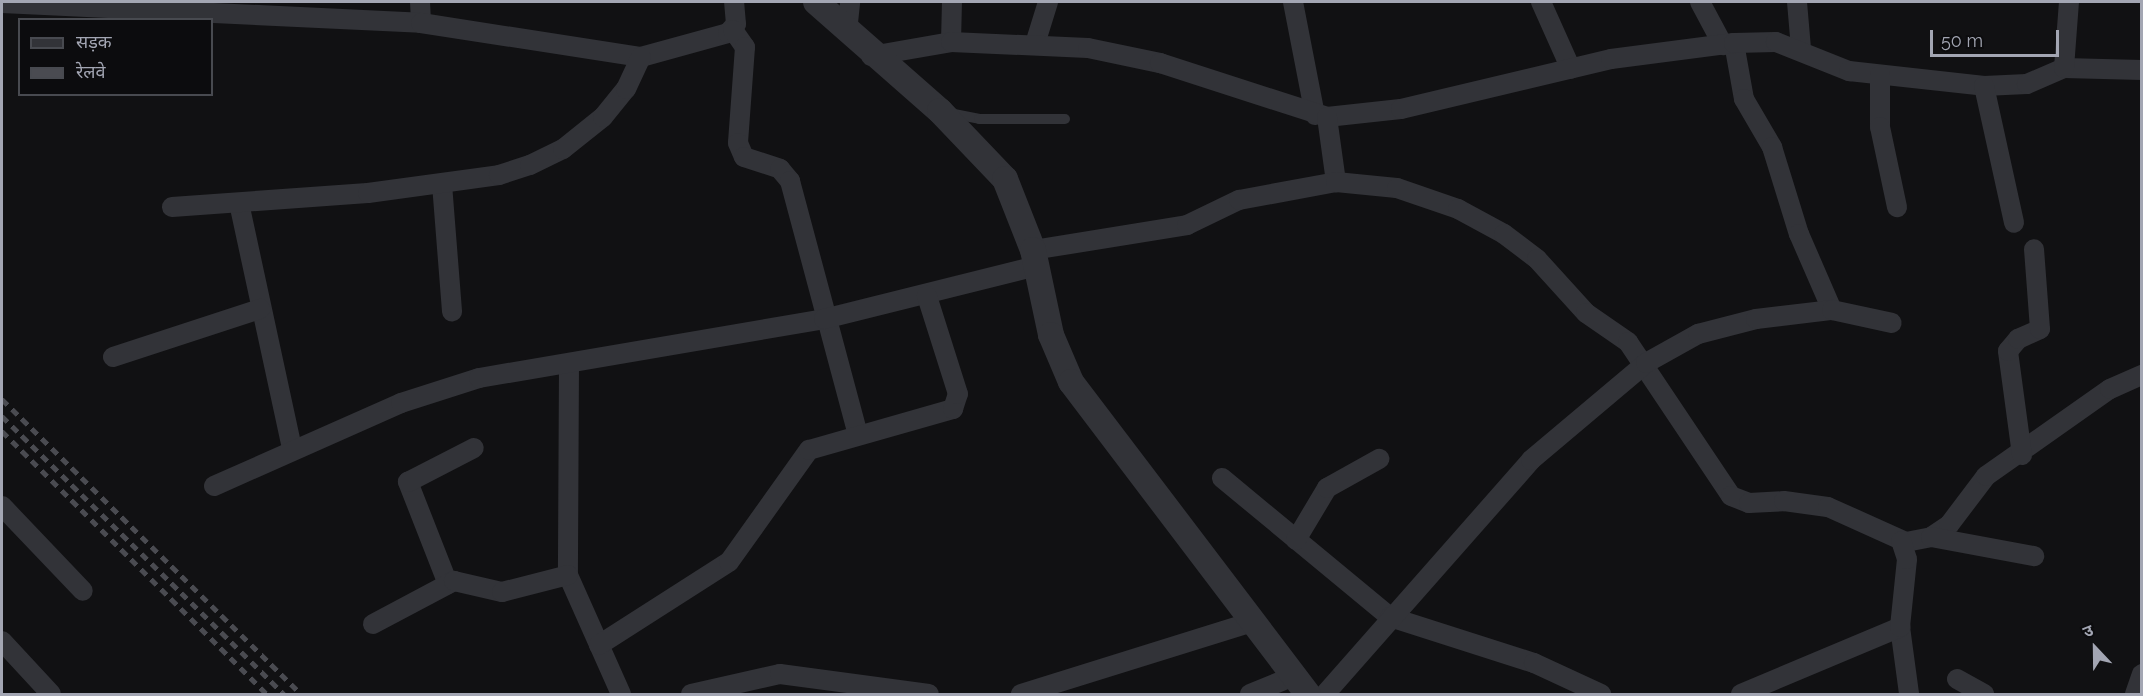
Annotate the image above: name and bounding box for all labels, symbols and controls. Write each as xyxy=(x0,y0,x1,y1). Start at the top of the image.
legend xyxy=(18,18,213,96)
scale bar xyxy=(1933,18,2062,56)
text: 50 m xyxy=(1941,30,1983,51)
text: सड़क xyxy=(76,31,112,52)
text: रेलवे xyxy=(76,61,106,82)
north arrow xyxy=(2065,618,2125,678)
text: उ xyxy=(2080,620,2096,641)

